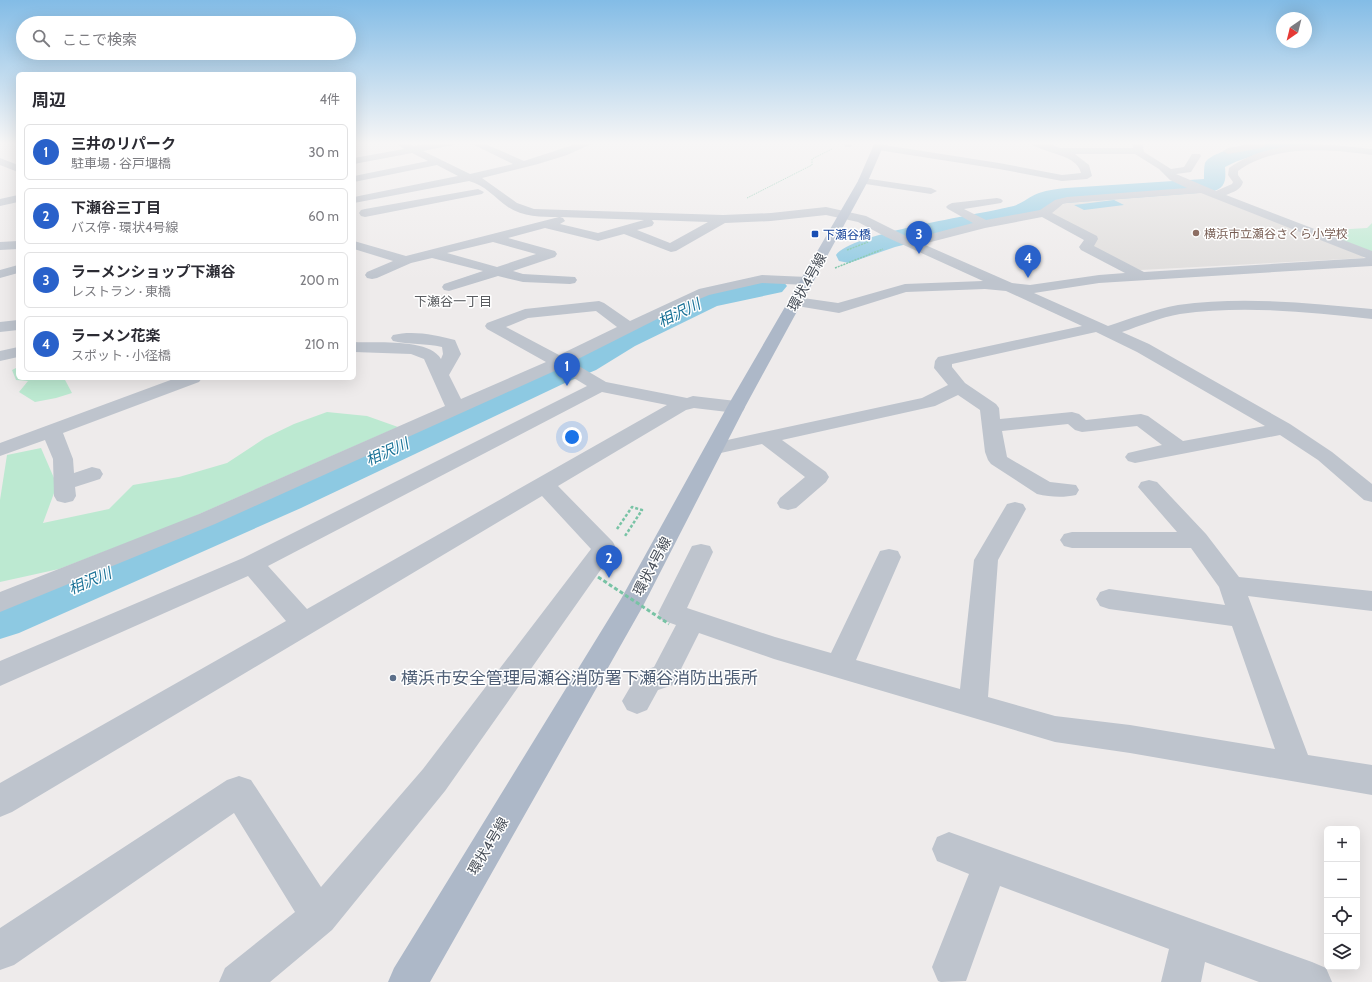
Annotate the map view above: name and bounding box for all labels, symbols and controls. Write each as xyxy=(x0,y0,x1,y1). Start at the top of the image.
north arrow xyxy=(1276,12,1312,48)
search box xyxy=(16,16,356,60)
icon: search xyxy=(30,27,52,49)
text: ここで検索 xyxy=(62,31,137,49)
text: 周辺 xyxy=(32,90,66,110)
text: 4件 xyxy=(319,91,340,107)
text: 三井のリパーク xyxy=(71,135,176,153)
text: 1 xyxy=(44,144,48,160)
text: 30 m xyxy=(309,144,339,160)
text: 駐車場 · 谷戸堰橋 xyxy=(71,155,171,171)
text: 下瀬谷三丁目 xyxy=(71,199,161,217)
text: 2 xyxy=(43,208,49,224)
text: 60 m xyxy=(308,208,339,224)
text: バス停 · 環状4号線 xyxy=(71,219,178,235)
pin: 3 xyxy=(906,221,932,254)
place label: 横浜市立瀬谷さくら小学校 xyxy=(1204,226,1348,241)
place label: 下瀬谷橋 xyxy=(823,227,871,242)
marker: 横浜市立瀬谷さくら小学校 xyxy=(1191,228,1201,238)
marker: 下瀬谷橋 xyxy=(810,229,820,239)
pin: 4 xyxy=(1015,245,1041,278)
street label: 環状4号線 xyxy=(784,250,830,314)
text: ラーメンショップ下瀬谷 xyxy=(71,263,235,281)
text: 3 xyxy=(42,272,50,288)
text: 200 m xyxy=(300,272,339,288)
text: レストラン · 東橋 xyxy=(71,283,171,299)
district label: 下瀬谷一丁目 xyxy=(414,293,492,309)
water label: 相沢川 xyxy=(655,294,705,331)
text: ラーメン花楽 xyxy=(71,327,160,345)
text: 4 xyxy=(42,336,50,352)
text: 210 m xyxy=(305,336,339,352)
text: スポット · 小径橋 xyxy=(71,347,171,363)
pin: 1 xyxy=(554,353,580,386)
your location xyxy=(562,427,582,447)
water label: 相沢川 xyxy=(363,434,413,469)
street label: 環状4号線 xyxy=(629,533,675,599)
pin: 2 xyxy=(596,545,622,578)
water label: 相沢川 xyxy=(66,563,116,598)
place label: 横浜市安全管理局瀬谷消防署下瀬谷消防出張所 xyxy=(401,668,758,688)
marker: 横浜市安全管理局瀬谷消防署下瀬谷消防出張所 xyxy=(388,673,398,683)
street label: 環状4号線 xyxy=(464,814,512,878)
map controls xyxy=(1324,826,1360,970)
button: + xyxy=(1324,826,1360,862)
button: − xyxy=(1324,862,1360,898)
button: locate xyxy=(1324,898,1360,934)
button: layers xyxy=(1324,934,1360,970)

